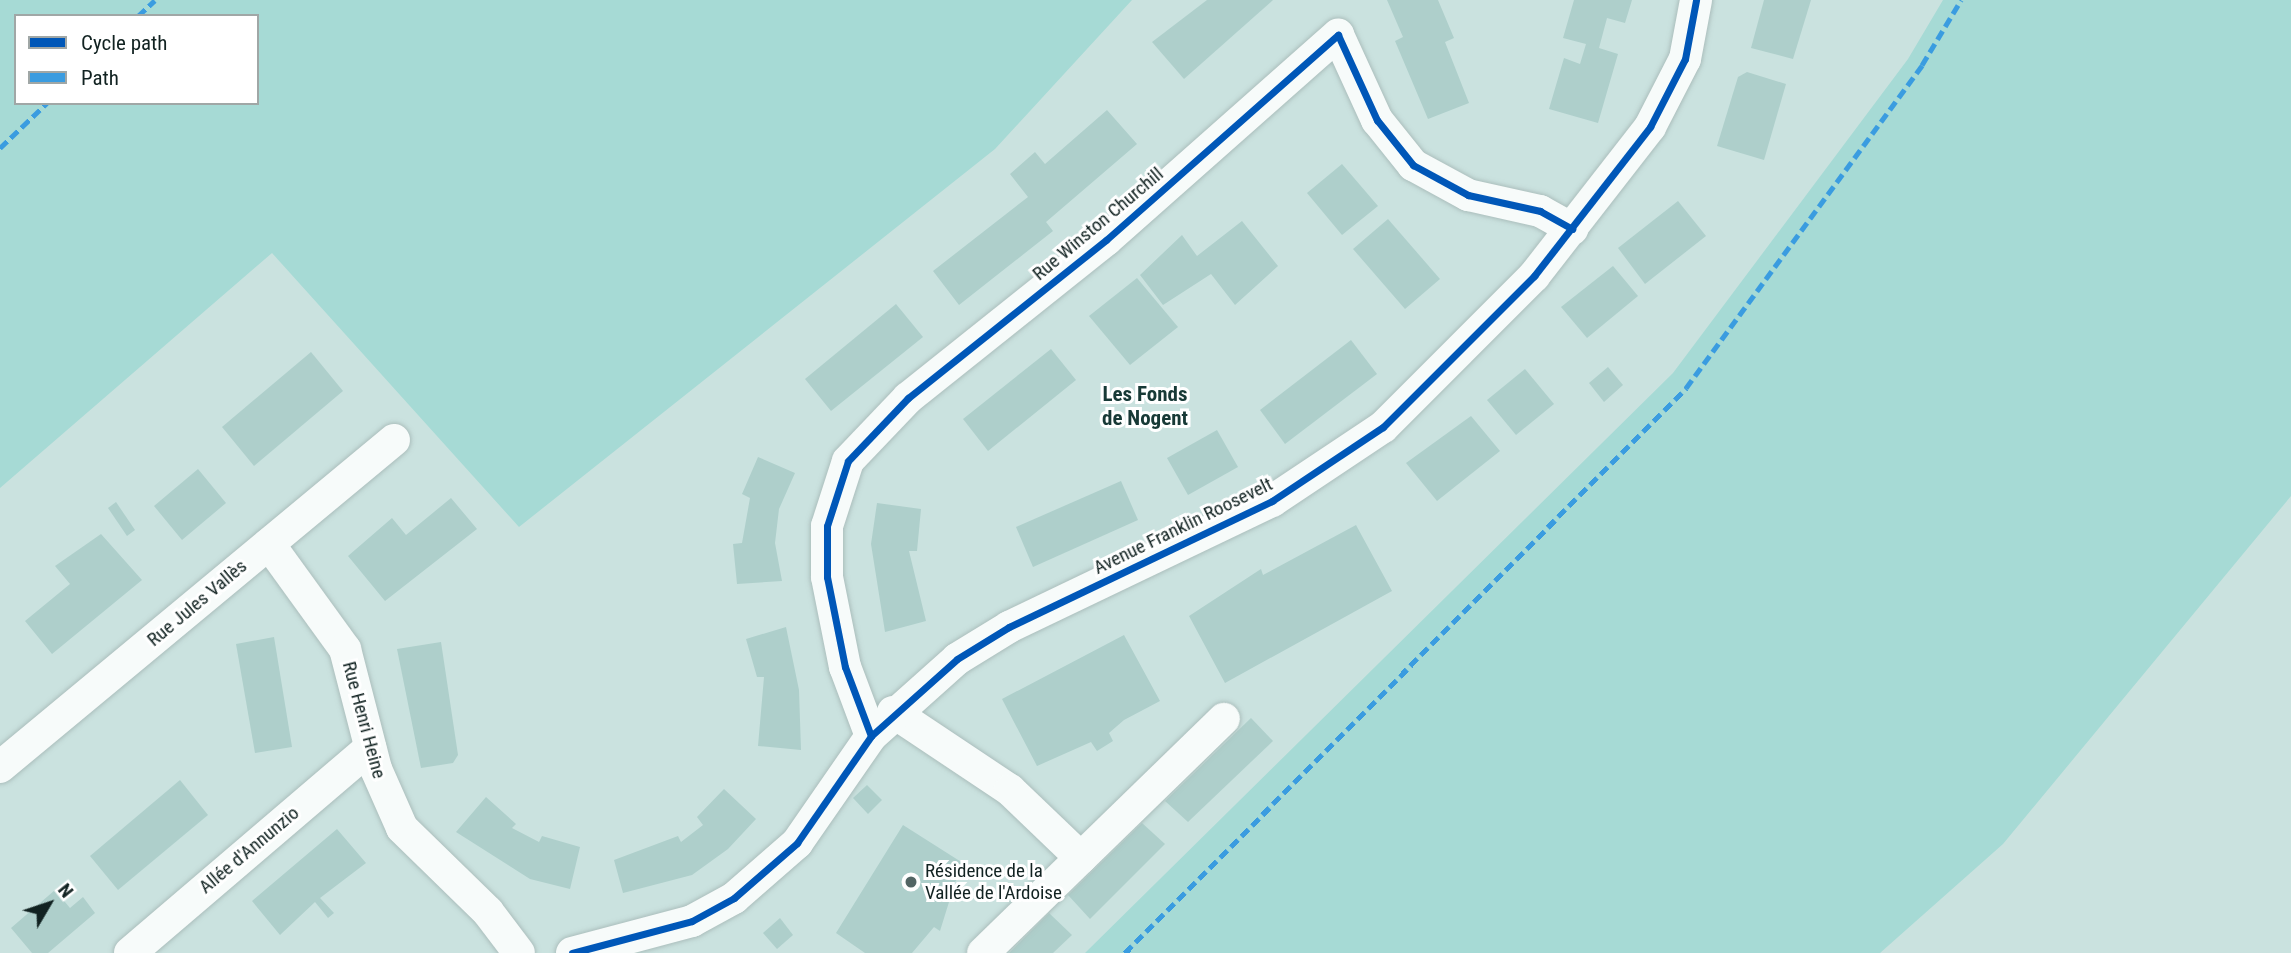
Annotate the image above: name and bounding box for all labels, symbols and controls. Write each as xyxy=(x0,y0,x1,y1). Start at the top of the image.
legend xyxy=(14,14,259,105)
text: Cycle path xyxy=(81,31,167,55)
text: Path xyxy=(81,66,119,90)
street label: Rue Winston Churchill xyxy=(1028,163,1168,285)
district label: Les Fonds de Nogent xyxy=(1102,381,1188,431)
street label: Avenue Franklin Roosevelt xyxy=(1090,473,1276,579)
street label: Rue Jules Vallès xyxy=(143,555,251,651)
street label: Rue Henri Heine xyxy=(337,659,391,781)
street label: Allée d'Annunzio xyxy=(194,802,304,898)
place label: Résidence de la Vallée de l'Ardoise xyxy=(925,860,1062,904)
north arrow xyxy=(14,869,84,939)
marker: Résidence de la Vallée de l'Ardoise xyxy=(903,874,919,890)
text: N xyxy=(53,879,78,902)

